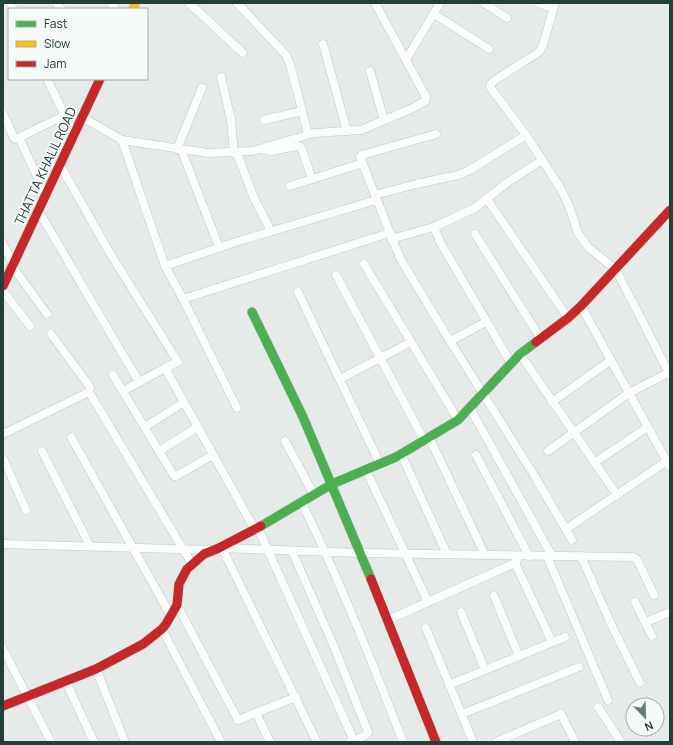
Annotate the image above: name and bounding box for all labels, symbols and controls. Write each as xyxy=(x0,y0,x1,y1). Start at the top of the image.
legend xyxy=(8,8,148,80)
text: Fast xyxy=(44,15,68,32)
text: Slow xyxy=(44,35,70,52)
text: Jam xyxy=(44,55,66,72)
street label: THATTA KHALIL ROAD xyxy=(10,104,80,228)
north arrow xyxy=(625,697,665,737)
text: N xyxy=(642,718,656,735)

